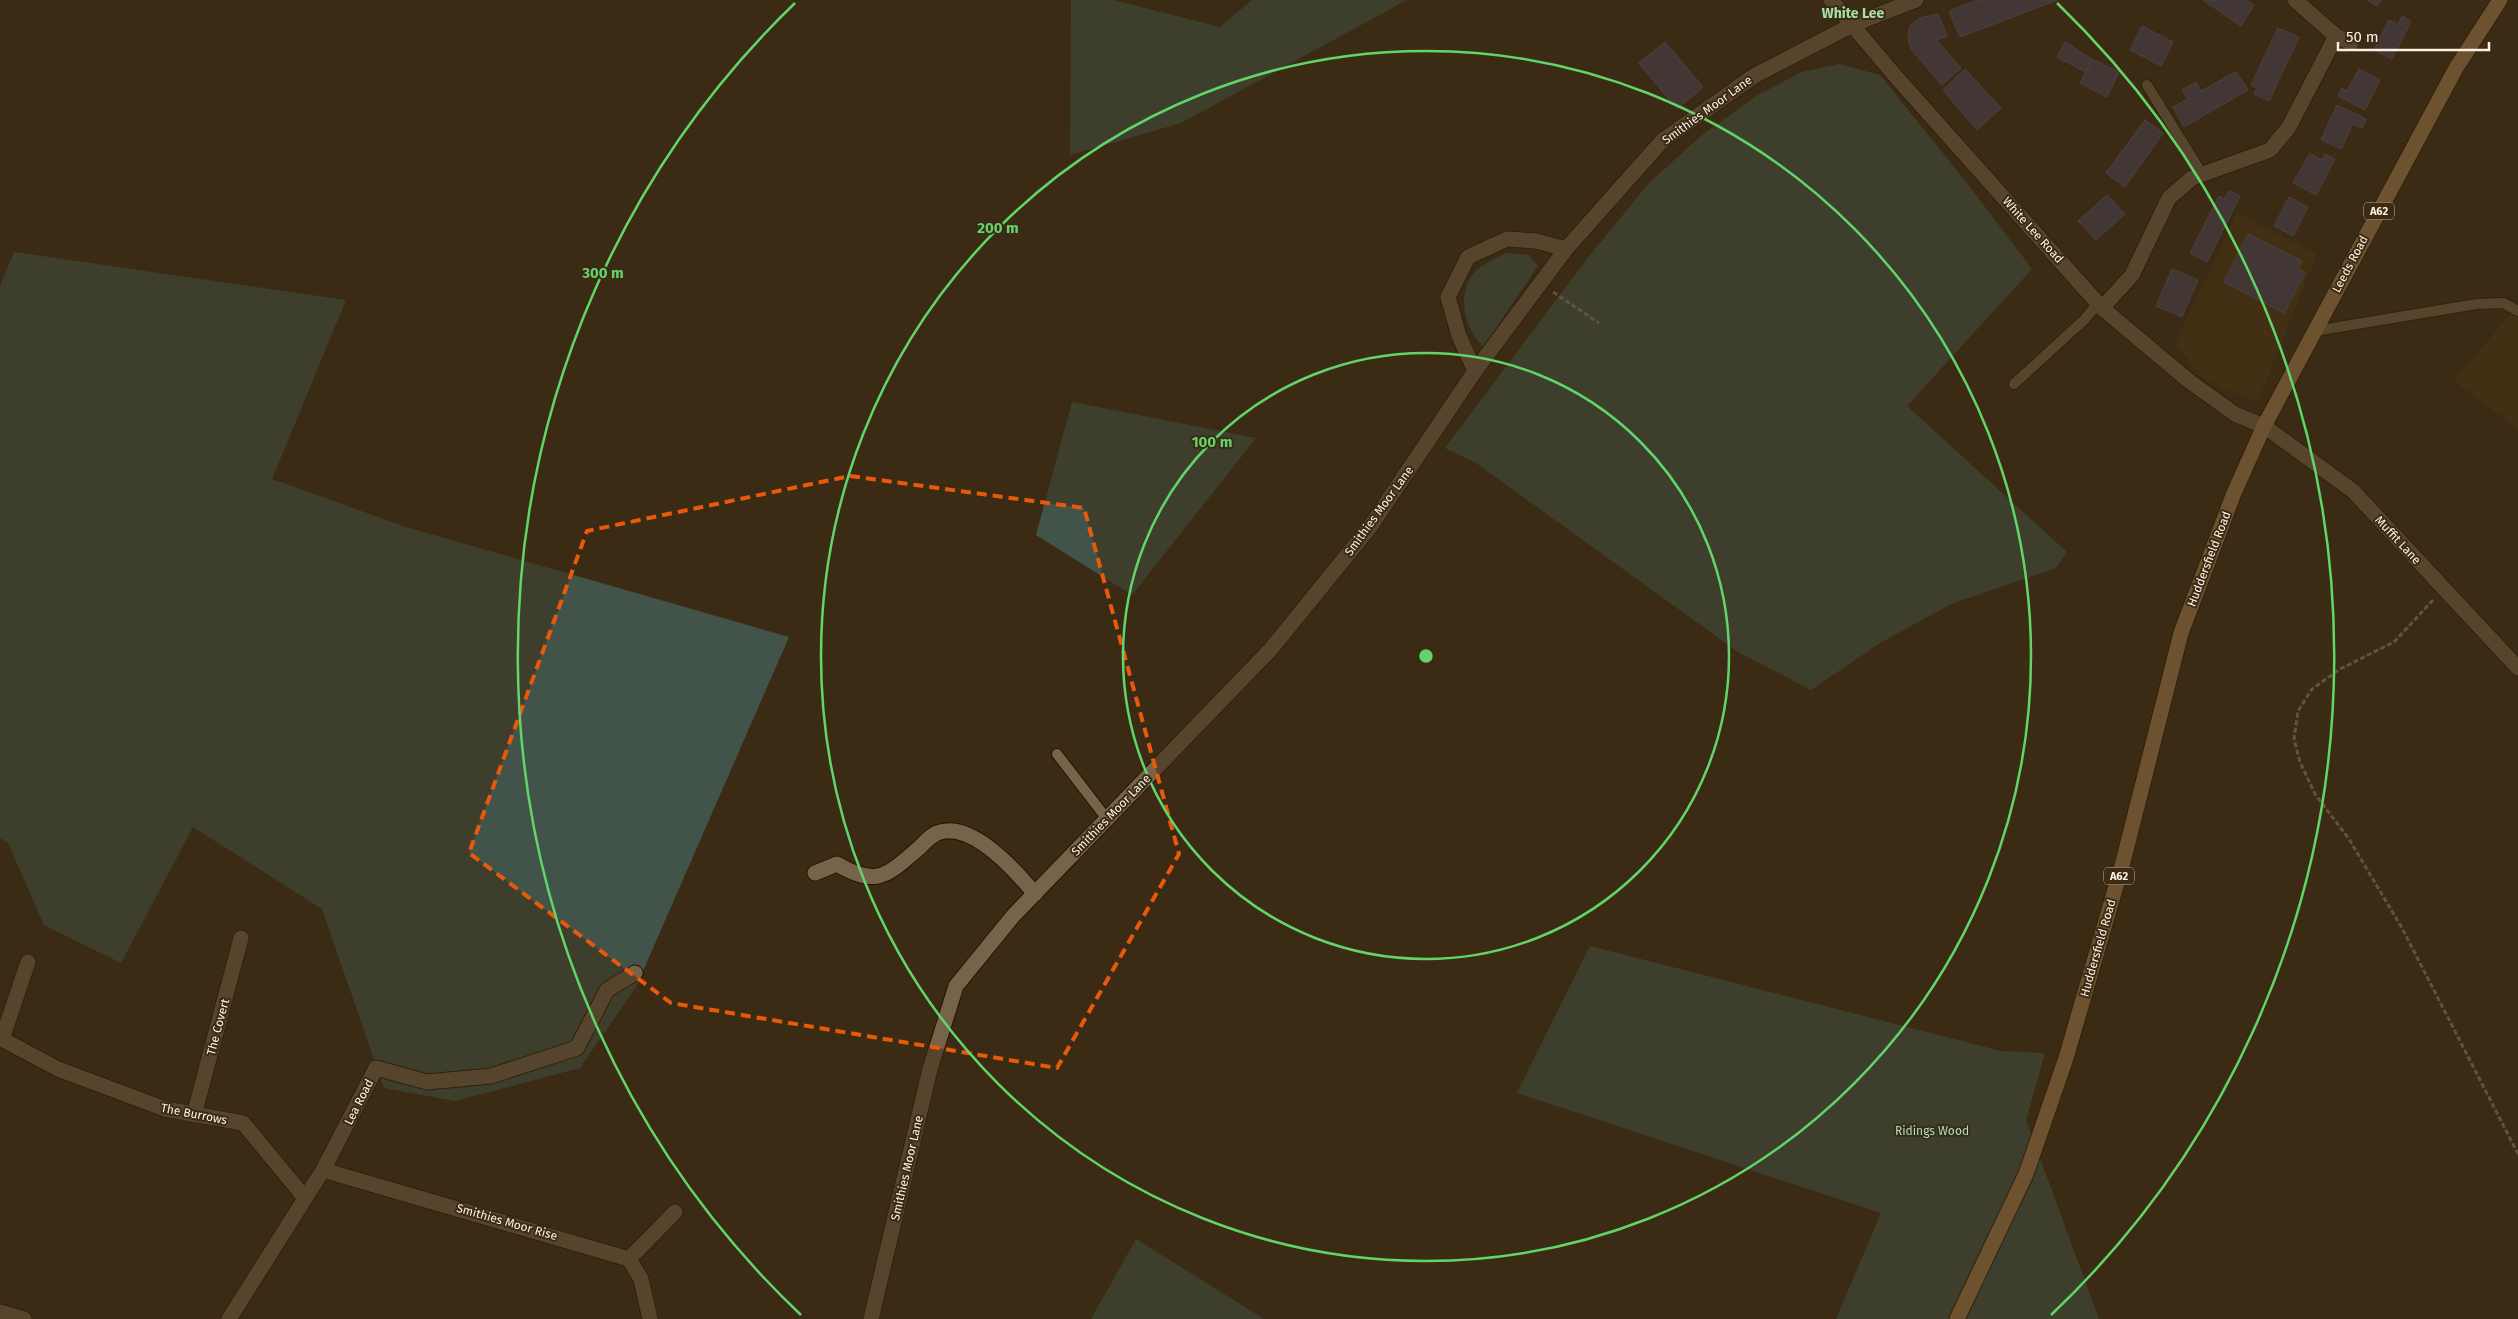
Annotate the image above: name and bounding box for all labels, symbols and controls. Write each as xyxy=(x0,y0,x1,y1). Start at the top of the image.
district label: White Lee xyxy=(1822,5,1884,22)
scale bar xyxy=(2338,20,2489,52)
text: 50 m xyxy=(2346,28,2379,46)
street label: Smithies Moor Lane xyxy=(1659,73,1755,147)
street label: White Lee Road xyxy=(2000,194,2066,266)
road number: A62 xyxy=(2364,202,2394,220)
text: 200 m xyxy=(977,219,1019,237)
street label: Leeds Road xyxy=(2329,233,2371,295)
text: 300 m xyxy=(581,264,624,282)
text: 100 m xyxy=(1192,433,1232,451)
street label: Smithies Moor Lane xyxy=(1342,463,1416,559)
street label: Huddersfield Road xyxy=(2184,509,2234,609)
street label: Muffit Lane xyxy=(2372,513,2424,567)
centre of rings xyxy=(1417,647,1435,665)
street label: Smithies Moor Lane xyxy=(1069,772,1153,858)
road number: A62 xyxy=(2104,868,2134,884)
street label: Huddersfield Road xyxy=(2077,898,2119,998)
street label: The Covert xyxy=(204,997,232,1057)
street label: Lea Road xyxy=(342,1077,376,1127)
street label: The Burrows xyxy=(160,1101,229,1127)
street label: Smithies Moor Lane xyxy=(888,1114,926,1222)
park label: Ridings Wood xyxy=(1895,1124,1969,1138)
street label: Smithies Moor Rise xyxy=(455,1201,559,1243)

